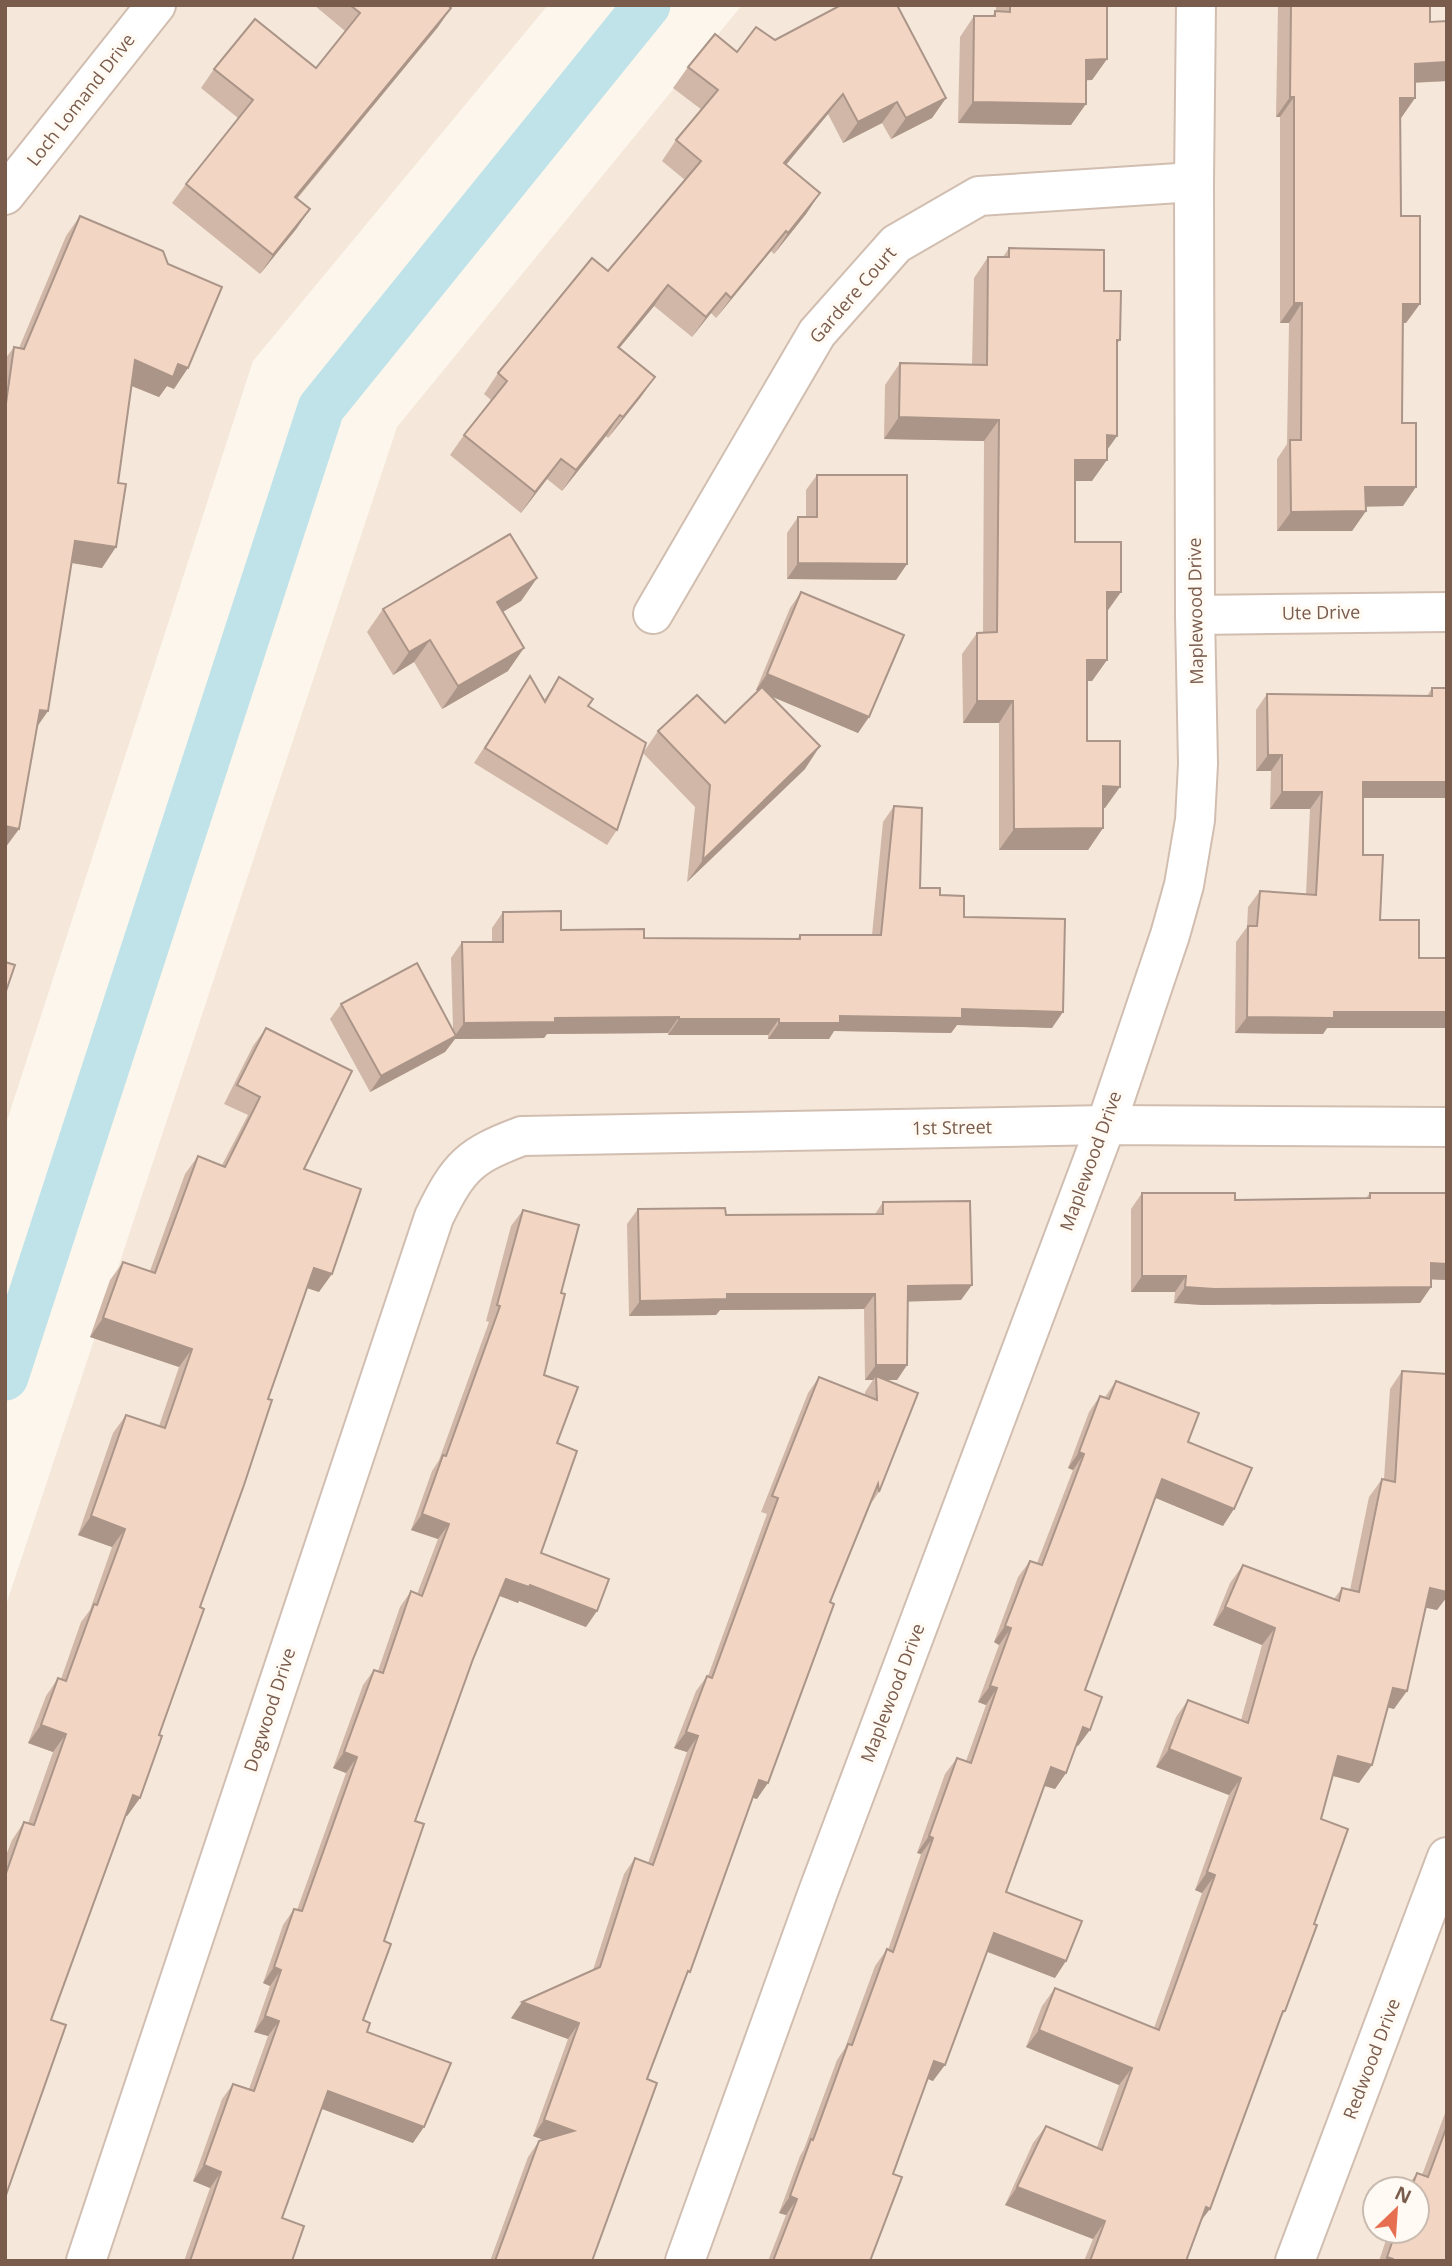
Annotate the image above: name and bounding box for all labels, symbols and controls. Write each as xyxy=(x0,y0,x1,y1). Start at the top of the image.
street label: Loch Lomand Drive xyxy=(21,28,140,171)
street label: Gardere Court xyxy=(804,241,901,348)
street label: Maplewood Drive xyxy=(1182,537,1208,685)
street label: Ute Drive xyxy=(1282,599,1360,625)
street label: Maplewood Drive xyxy=(1054,1087,1127,1234)
street label: 1st Street xyxy=(912,1114,992,1140)
street label: Maplewood Drive xyxy=(854,1620,930,1766)
street label: Dogwood Drive xyxy=(238,1645,300,1775)
street label: Redwood Drive xyxy=(1337,1995,1405,2123)
north arrow xyxy=(1361,2175,1431,2245)
text: N xyxy=(1391,2180,1416,2210)

